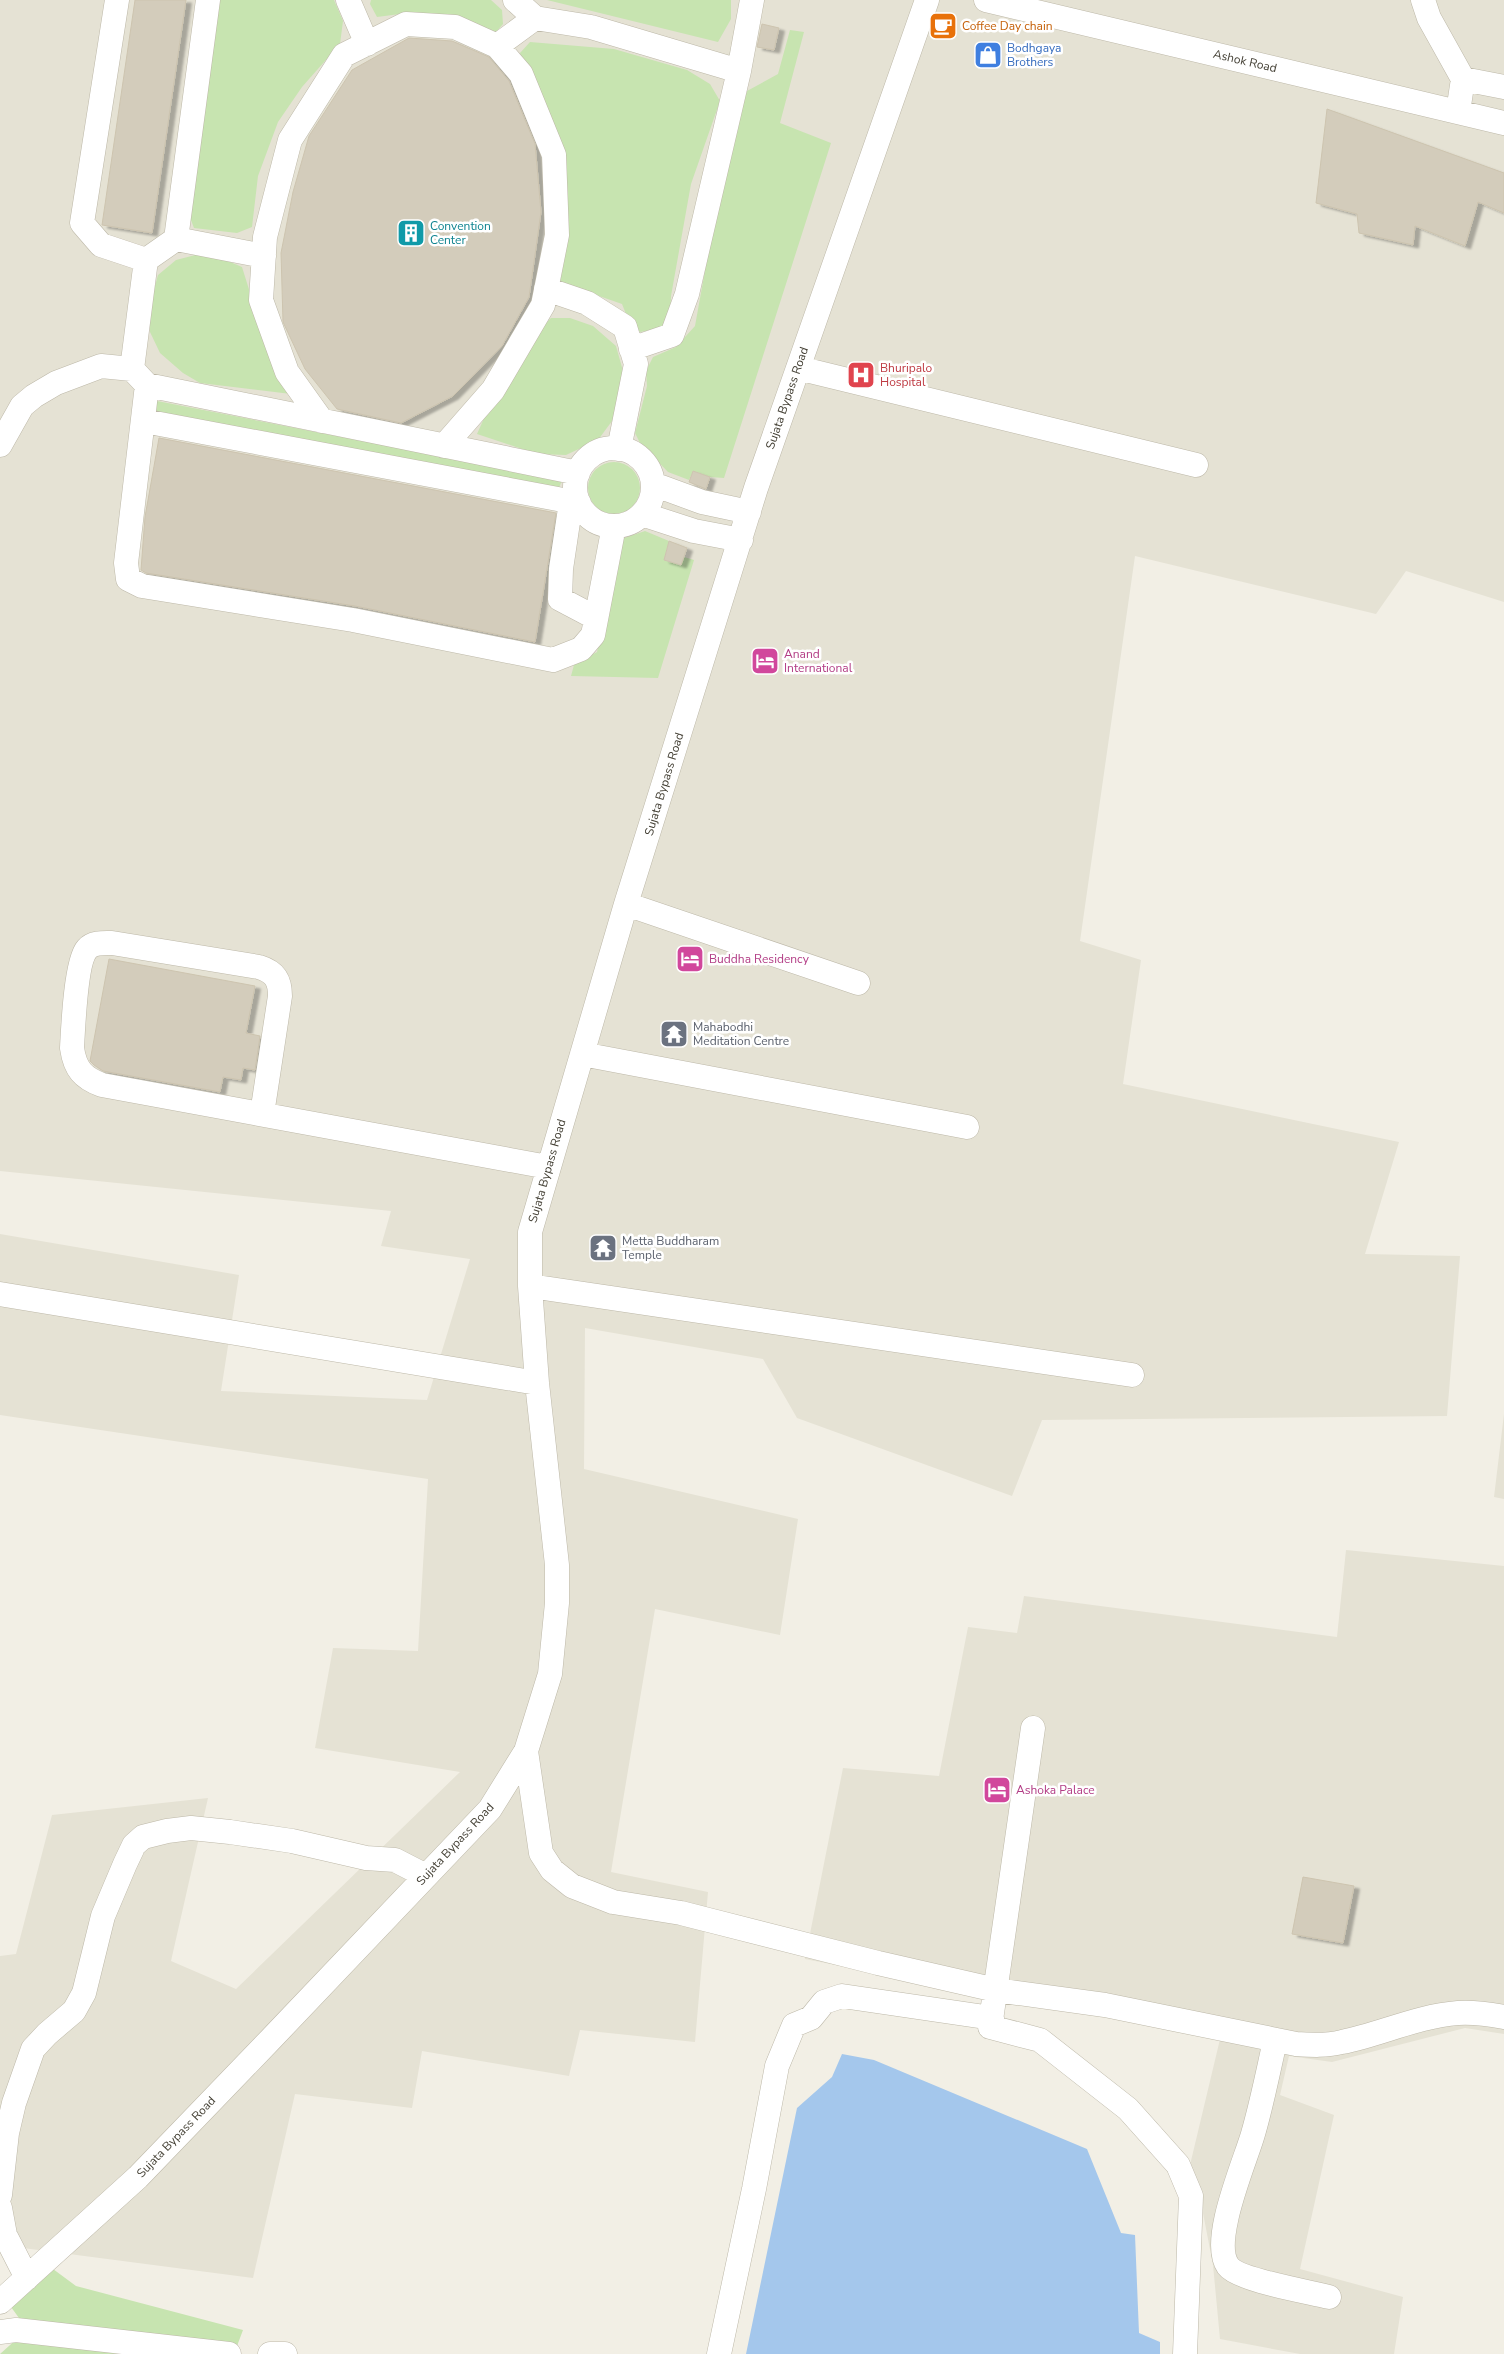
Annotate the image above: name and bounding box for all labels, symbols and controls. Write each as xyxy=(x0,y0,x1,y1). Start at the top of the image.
cafe icon: Coffee Day chain xyxy=(928,11,958,41)
place label: Coffee Day chain xyxy=(962,18,1053,34)
shop icon: Bodhgaya Brothers xyxy=(973,40,1003,70)
place label: Bodhgaya Brothers xyxy=(1007,40,1061,70)
street label: Ashok Road xyxy=(1212,46,1278,76)
building icon: Convention Center xyxy=(396,218,426,248)
place label: Convention Center xyxy=(430,218,491,248)
street label: Sujata Bypass Road xyxy=(762,345,812,451)
hospital icon: Bhuripalo Hospital xyxy=(846,360,876,390)
place label: Bhuripalo Hospital xyxy=(880,360,933,390)
hotel icon: Anand International xyxy=(750,646,780,676)
place label: Anand International xyxy=(784,646,853,676)
street label: Sujata Bypass Road xyxy=(641,730,687,838)
hotel icon: Buddha Residency xyxy=(675,944,705,974)
place label: Buddha Residency xyxy=(709,951,810,967)
temple icon: Mahabodhi Meditation Centre xyxy=(659,1019,689,1049)
place label: Mahabodhi Meditation Centre xyxy=(693,1019,789,1049)
street label: Sujata Bypass Road xyxy=(525,1117,569,1225)
temple icon: Metta Buddharam Temple xyxy=(588,1233,618,1263)
place label: Metta Buddharam Temple xyxy=(622,1233,719,1263)
hotel icon: Ashoka Palace xyxy=(982,1775,1012,1805)
place label: Ashoka Palace xyxy=(1016,1782,1095,1798)
street label: Sujata Bypass Road xyxy=(413,1799,497,1889)
street label: Sujata Bypass Road xyxy=(133,2093,219,2181)

